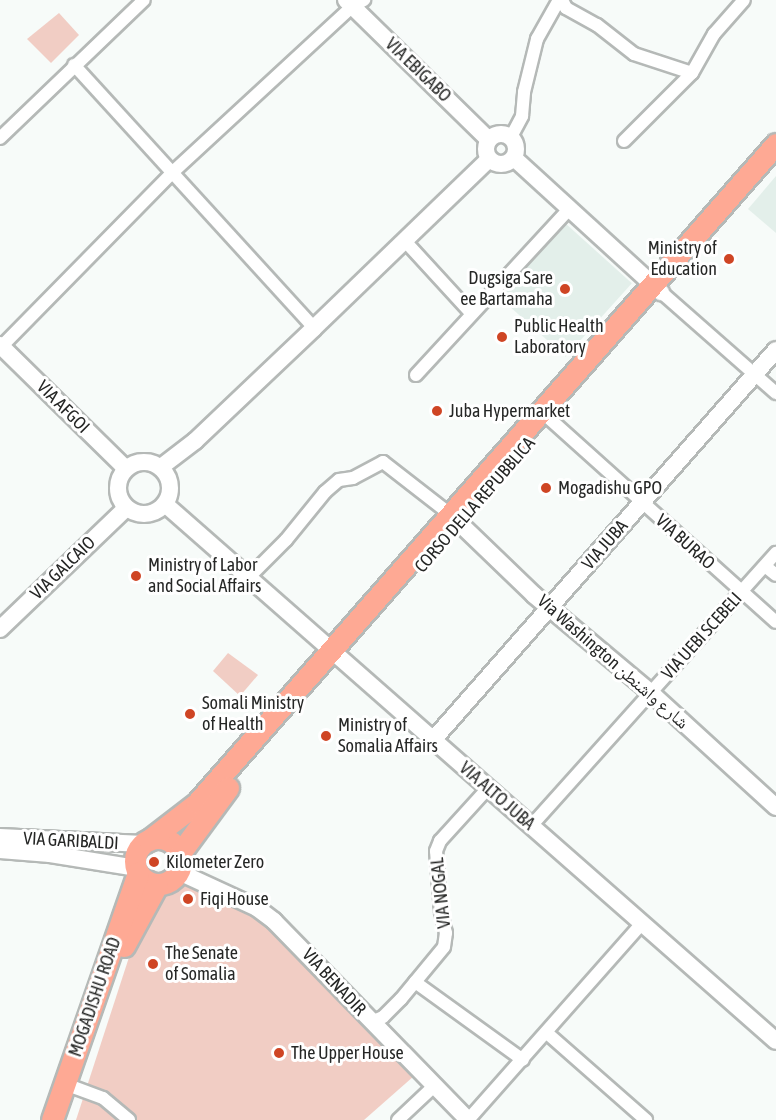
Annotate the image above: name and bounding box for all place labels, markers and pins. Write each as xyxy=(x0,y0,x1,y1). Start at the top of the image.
place label: Ministry of Education xyxy=(648,238,717,280)
marker: Ministry of Education xyxy=(722,252,736,266)
place label: Dugsiga Sare ee Bartamaha xyxy=(460,268,553,310)
marker: Dugsiga Sare ee Bartamaha xyxy=(558,282,572,296)
place label: Public Health Laboratory xyxy=(514,316,604,358)
marker: Public Health Laboratory xyxy=(495,330,509,344)
place label: Juba Hypermarket xyxy=(449,400,570,422)
marker: Juba Hypermarket xyxy=(430,404,444,418)
place label: Mogadishu GPO xyxy=(558,477,662,499)
marker: Mogadishu GPO xyxy=(539,481,553,495)
place label: Ministry of Labor and Social Affairs xyxy=(148,555,261,598)
marker: Ministry of Labor and Social Affairs xyxy=(129,569,143,583)
place label: Somali Ministry of Health xyxy=(202,693,304,736)
marker: Somali Ministry of Health xyxy=(183,707,197,721)
place label: Ministry of Somalia Affairs xyxy=(338,715,438,758)
marker: Ministry of Somalia Affairs xyxy=(319,729,333,743)
place label: Kilometer Zero xyxy=(166,851,264,873)
marker: Kilometer Zero xyxy=(147,855,161,869)
place label: Fiqi House xyxy=(200,888,269,910)
marker: Fiqi House xyxy=(181,892,195,906)
place label: The Senate of Somalia xyxy=(165,943,238,986)
marker: The Senate of Somalia xyxy=(146,957,160,971)
place label: The Upper House xyxy=(291,1042,404,1064)
marker: The Upper House xyxy=(272,1046,286,1060)

